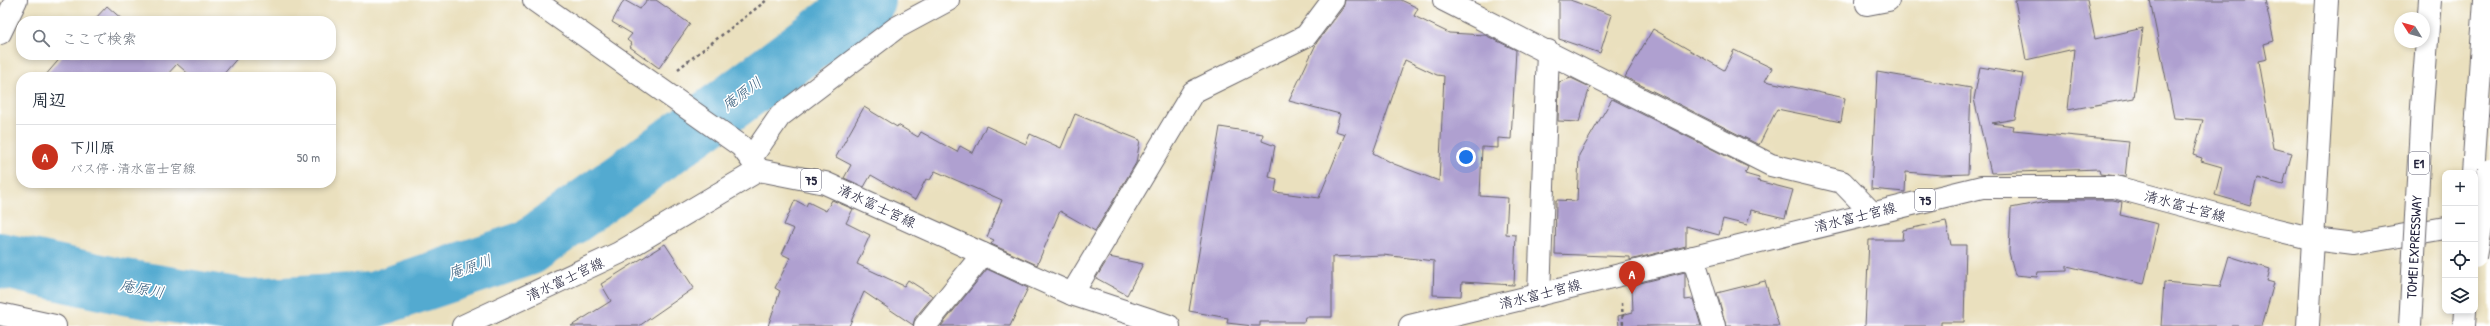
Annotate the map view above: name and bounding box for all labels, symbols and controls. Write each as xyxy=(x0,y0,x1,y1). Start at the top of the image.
north arrow xyxy=(2394,12,2430,48)
search box xyxy=(16,16,336,60)
icon: search xyxy=(30,27,52,49)
text: ここで検索 xyxy=(62,28,137,49)
water label: 庵原川 xyxy=(717,72,766,116)
text: 周辺 xyxy=(32,88,66,111)
text: 下川原 xyxy=(70,137,115,158)
your location xyxy=(1456,147,1476,167)
text: A xyxy=(42,148,48,166)
text: 50 m xyxy=(297,148,320,166)
road number: E1 xyxy=(2409,152,2429,174)
text: バス停 · 清水富士宮線 xyxy=(70,159,196,177)
road number: 75 xyxy=(801,169,821,191)
map controls xyxy=(2442,170,2478,314)
button: + xyxy=(2442,170,2478,206)
street label: 清水富士宮線 xyxy=(835,179,919,232)
street label: 清水富士宮線 xyxy=(2142,185,2228,226)
road number: 75 xyxy=(1915,189,1935,211)
street label: TOMEI EXPRESSWAY xyxy=(2401,194,2426,299)
street label: 清水富士宮線 xyxy=(1812,197,1898,236)
button: − xyxy=(2442,206,2478,242)
button: locate xyxy=(2442,242,2478,278)
water label: 庵原川 xyxy=(445,249,495,284)
street label: 清水富士宮線 xyxy=(523,252,607,305)
pin: A xyxy=(1619,261,1645,294)
water label: 庵原川 xyxy=(118,274,166,303)
street label: 清水富士宮線 xyxy=(1497,274,1583,313)
button: layers xyxy=(2442,278,2478,314)

